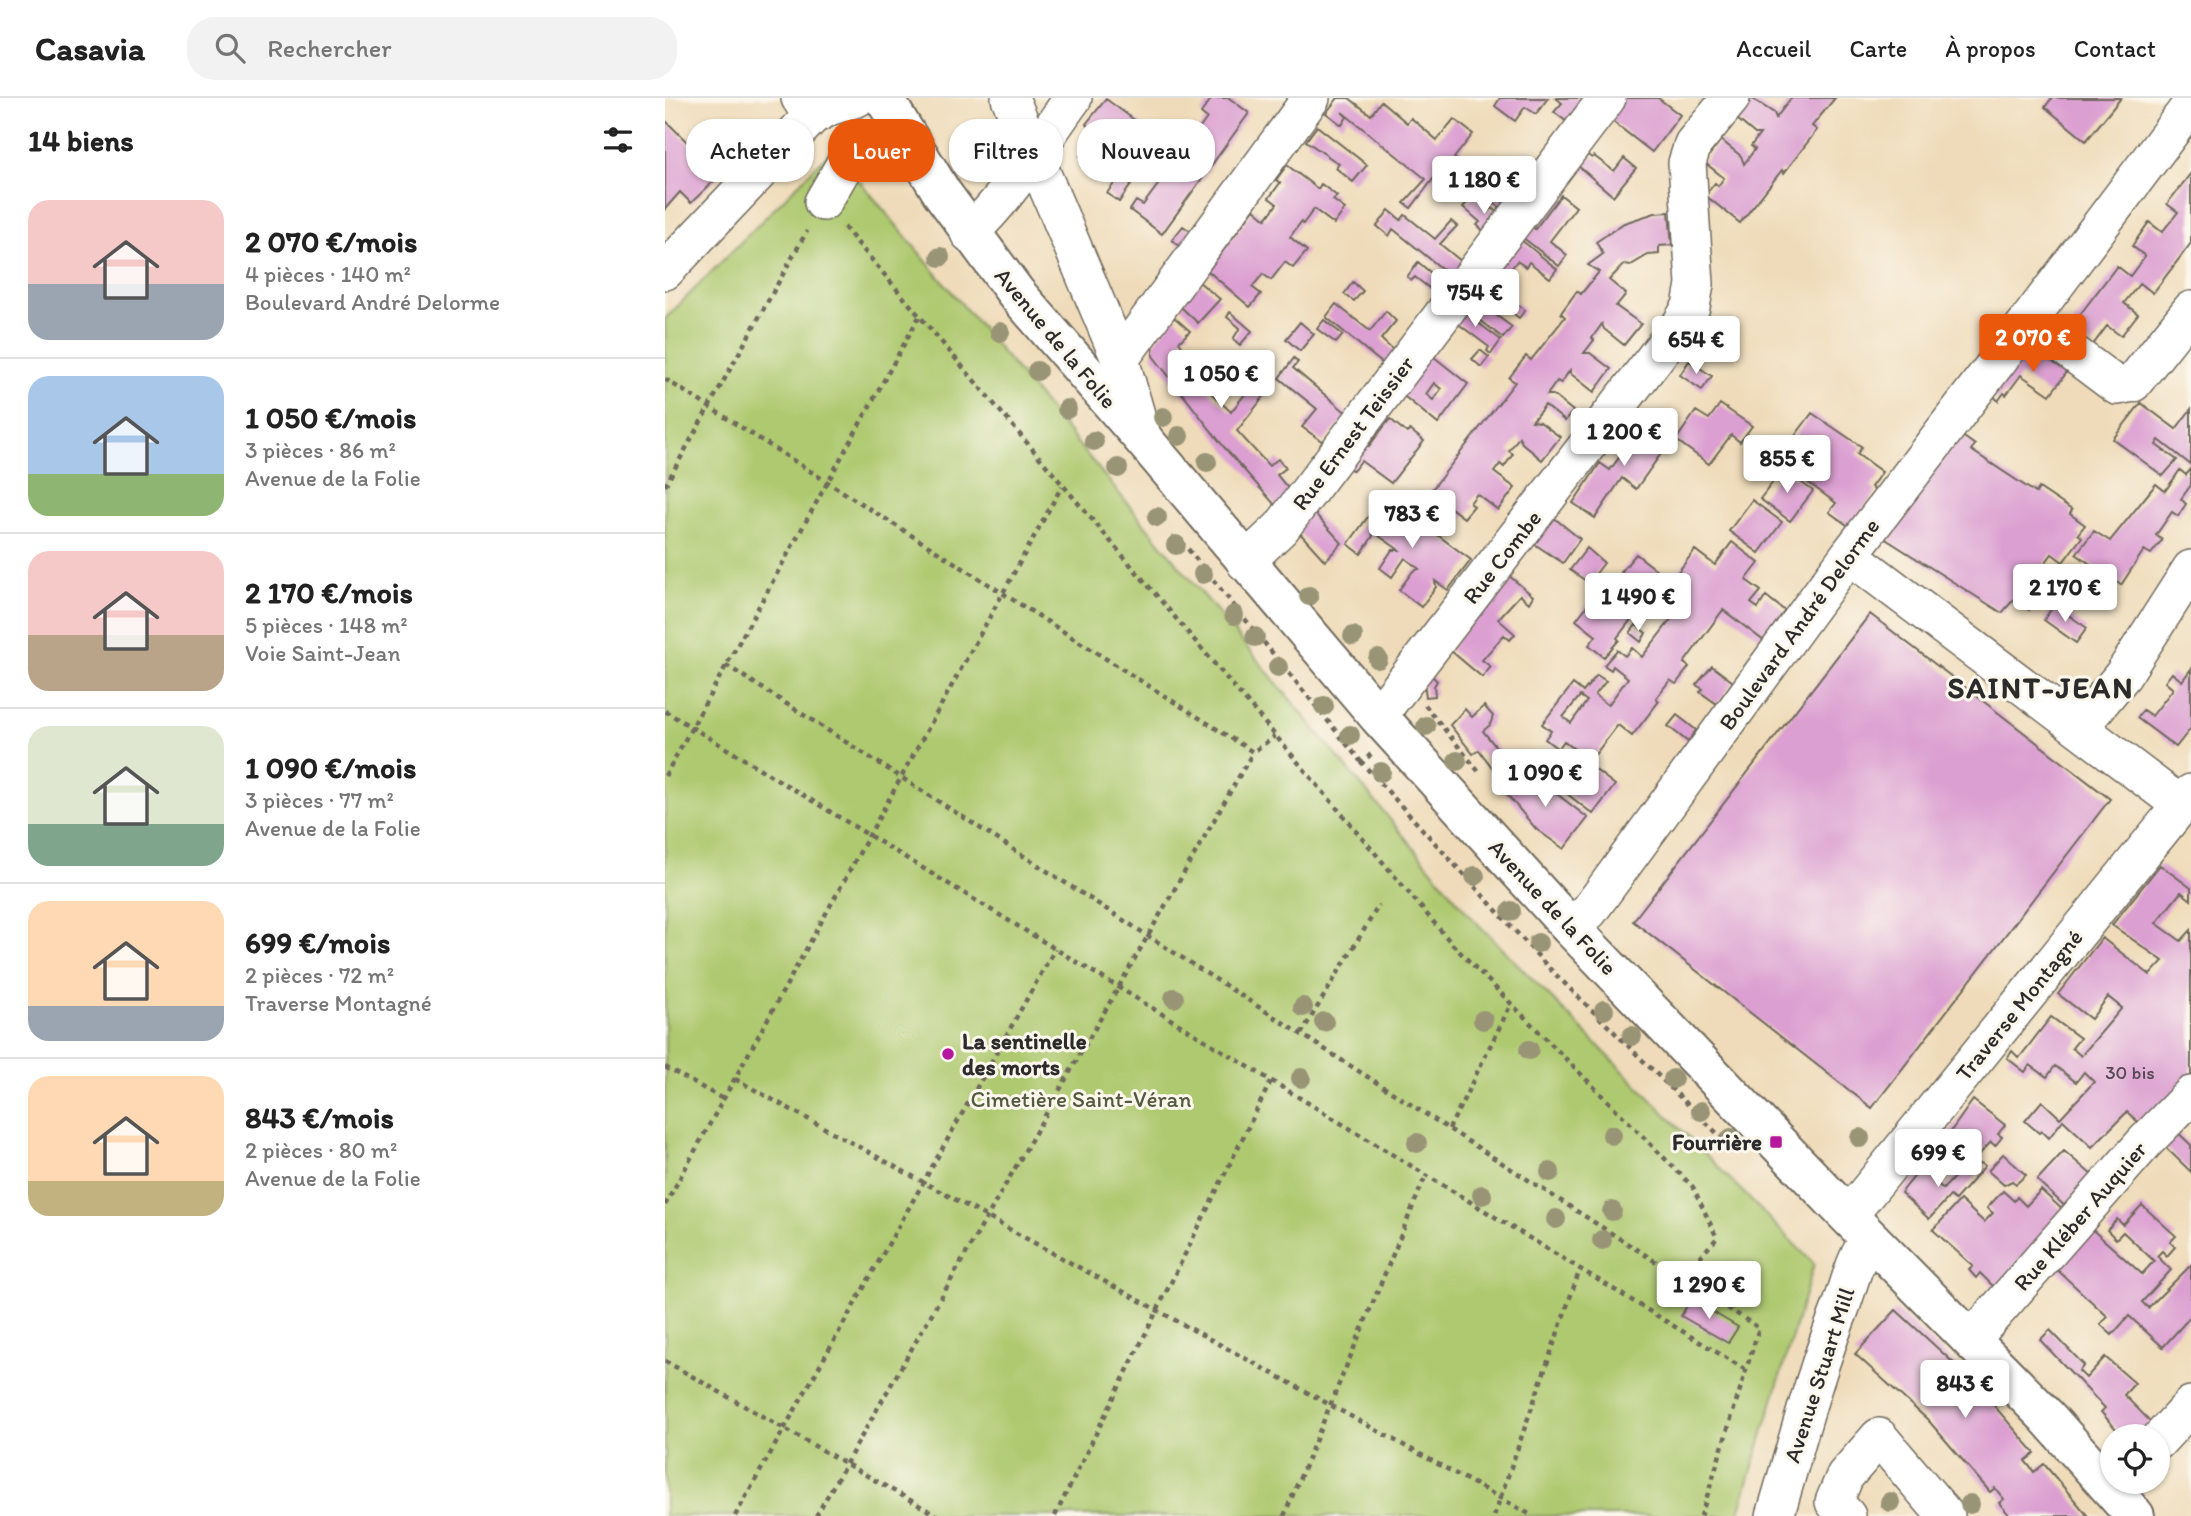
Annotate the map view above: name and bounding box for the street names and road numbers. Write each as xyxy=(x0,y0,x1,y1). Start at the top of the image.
street label: Avenue de la Folie xyxy=(989,262,1123,414)
street label: Rue Ernest Teissier xyxy=(1286,350,1420,516)
street label: Rue Combe xyxy=(1457,504,1547,610)
street label: Boulevard André Delorme xyxy=(1713,513,1885,735)
street label: Avenue de la Folie xyxy=(1483,833,1623,981)
street label: Traverse Montagné xyxy=(1949,924,2089,1086)
street label: Rue Kléber Auquier xyxy=(2007,1135,2153,1297)
street label: Avenue Stuart Mill xyxy=(1777,1283,1861,1466)

